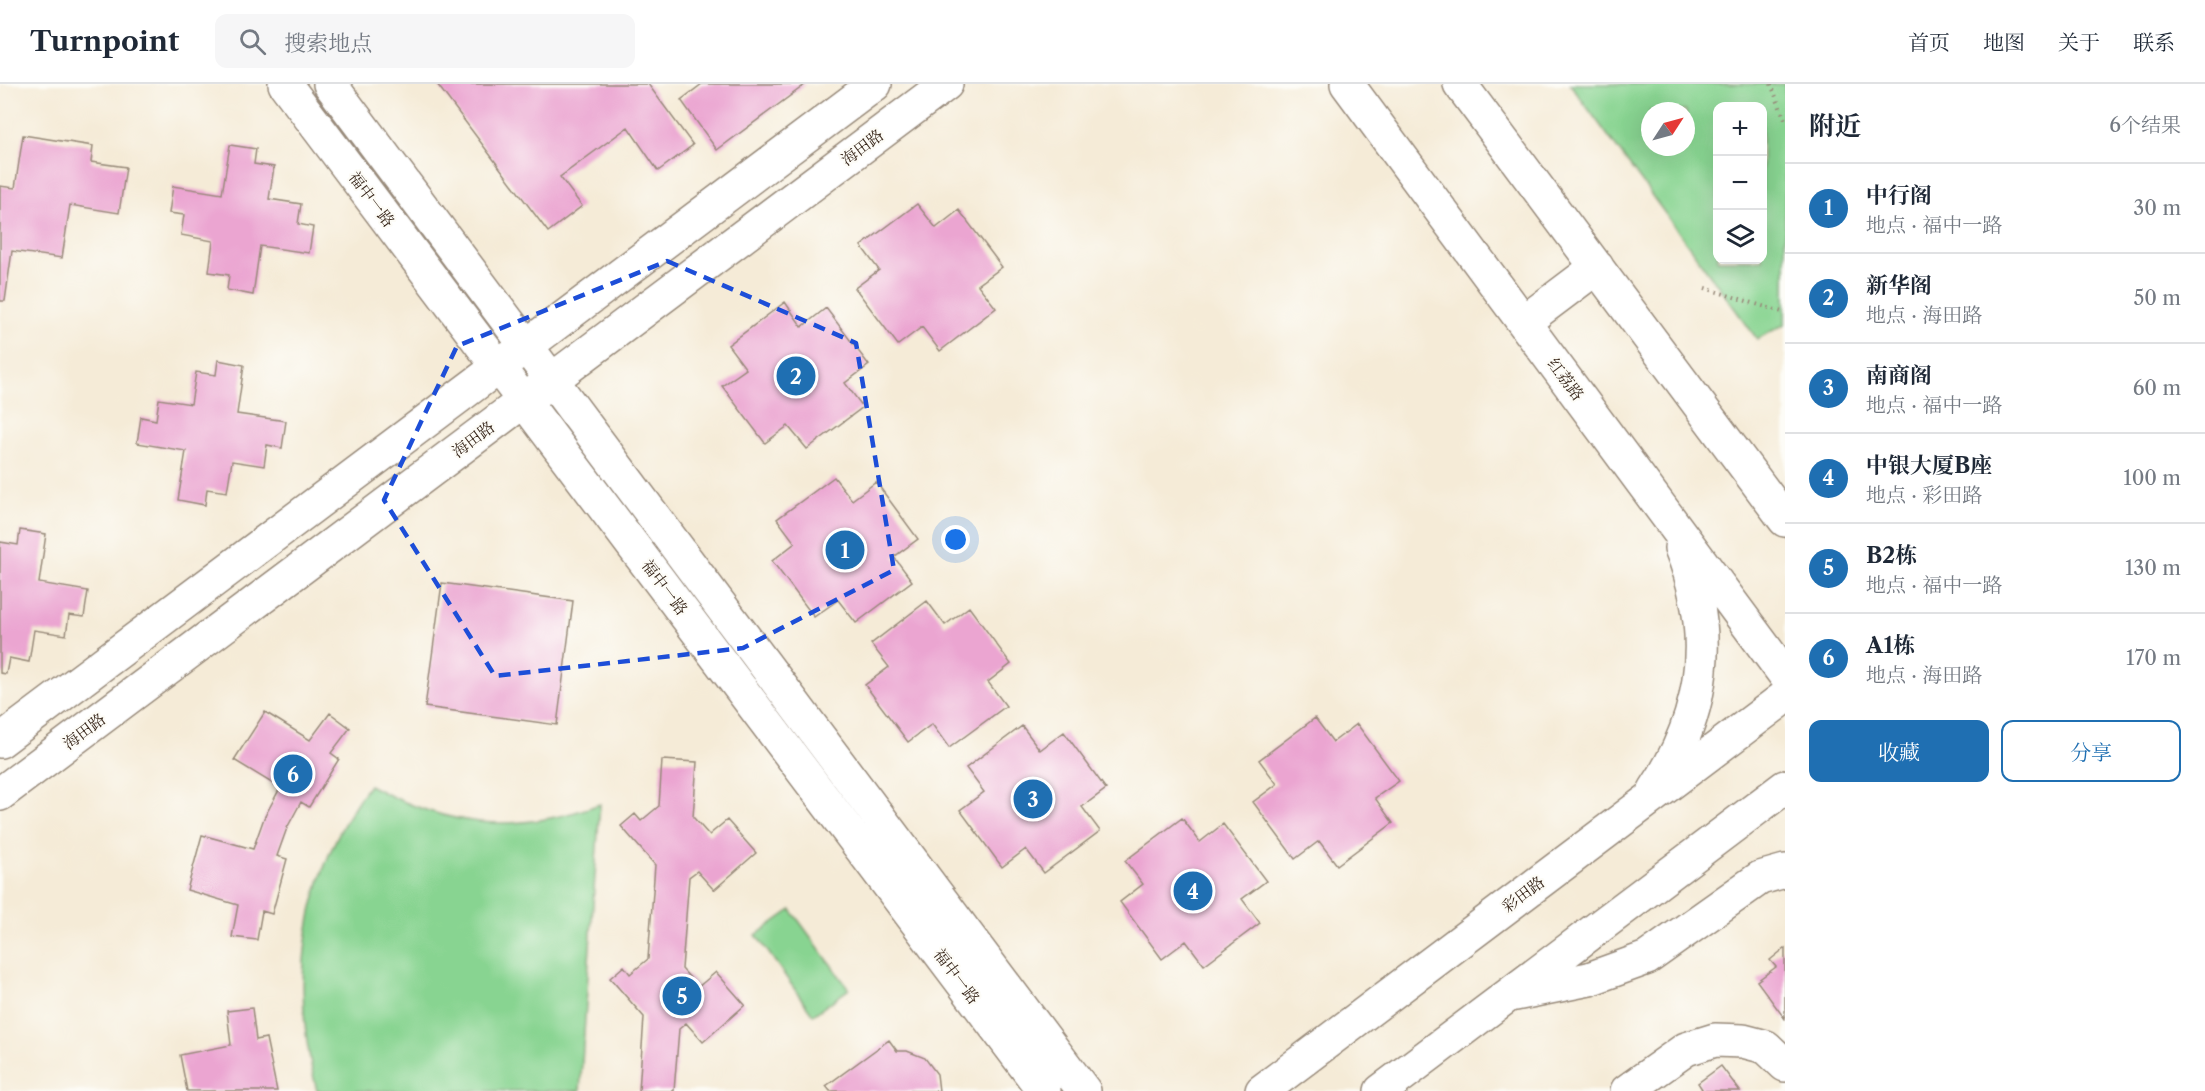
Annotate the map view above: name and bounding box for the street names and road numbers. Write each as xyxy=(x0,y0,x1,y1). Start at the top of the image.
street label: 海田路 xyxy=(837,125,887,169)
street label: 福中一路 xyxy=(345,167,399,231)
street label: 红荔路 xyxy=(1544,354,1588,404)
street label: 海田路 xyxy=(448,417,498,461)
street label: 福中一路 xyxy=(638,555,692,619)
street label: 海田路 xyxy=(59,709,109,753)
street label: 彩田路 xyxy=(1498,872,1548,916)
street label: 福中一路 xyxy=(930,944,984,1008)

